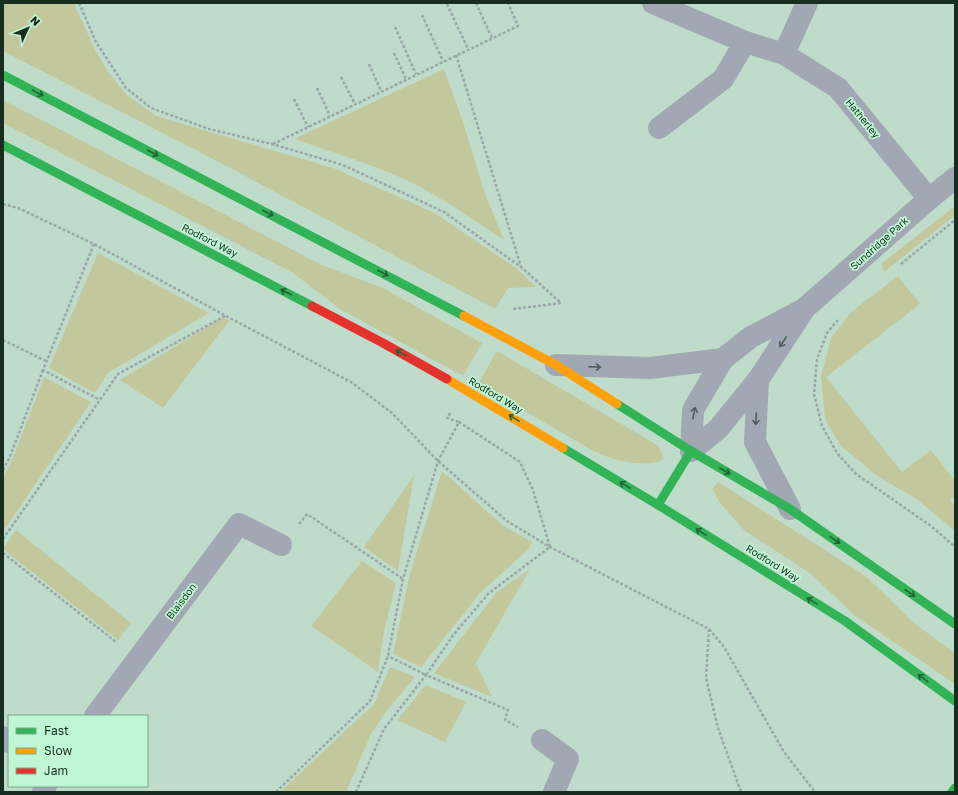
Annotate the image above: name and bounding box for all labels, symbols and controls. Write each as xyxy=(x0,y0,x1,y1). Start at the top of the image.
north arrow xyxy=(8,8,48,48)
text: N xyxy=(28,13,43,28)
one-way arrow xyxy=(31,89,43,97)
street label: Hatherley xyxy=(843,96,883,140)
one-way arrow xyxy=(147,150,159,157)
one-way arrow xyxy=(262,210,274,217)
street label: Sundridge Park xyxy=(848,214,911,272)
street label: Rodford Way xyxy=(180,221,240,259)
one-way arrow xyxy=(377,270,389,277)
one-way arrow xyxy=(280,288,292,295)
one-way arrow xyxy=(779,336,787,347)
one-way arrow xyxy=(395,348,407,356)
one-way arrow xyxy=(588,363,601,370)
street label: Rodford Way xyxy=(467,374,526,416)
one-way arrow xyxy=(690,406,698,419)
one-way arrow xyxy=(752,412,759,425)
one-way arrow xyxy=(509,414,520,422)
one-way arrow xyxy=(719,468,731,476)
one-way arrow xyxy=(619,480,631,488)
one-way arrow xyxy=(695,527,707,535)
one-way arrow xyxy=(829,536,840,544)
street label: Rodford Way xyxy=(744,542,802,584)
street label: Blaisdon xyxy=(164,581,198,621)
one-way arrow xyxy=(905,589,916,597)
one-way arrow xyxy=(806,596,817,605)
one-way arrow xyxy=(918,674,929,682)
legend xyxy=(8,715,148,787)
text: Fast xyxy=(44,723,69,738)
text: Slow xyxy=(44,743,72,758)
text: Jam xyxy=(44,763,68,778)

